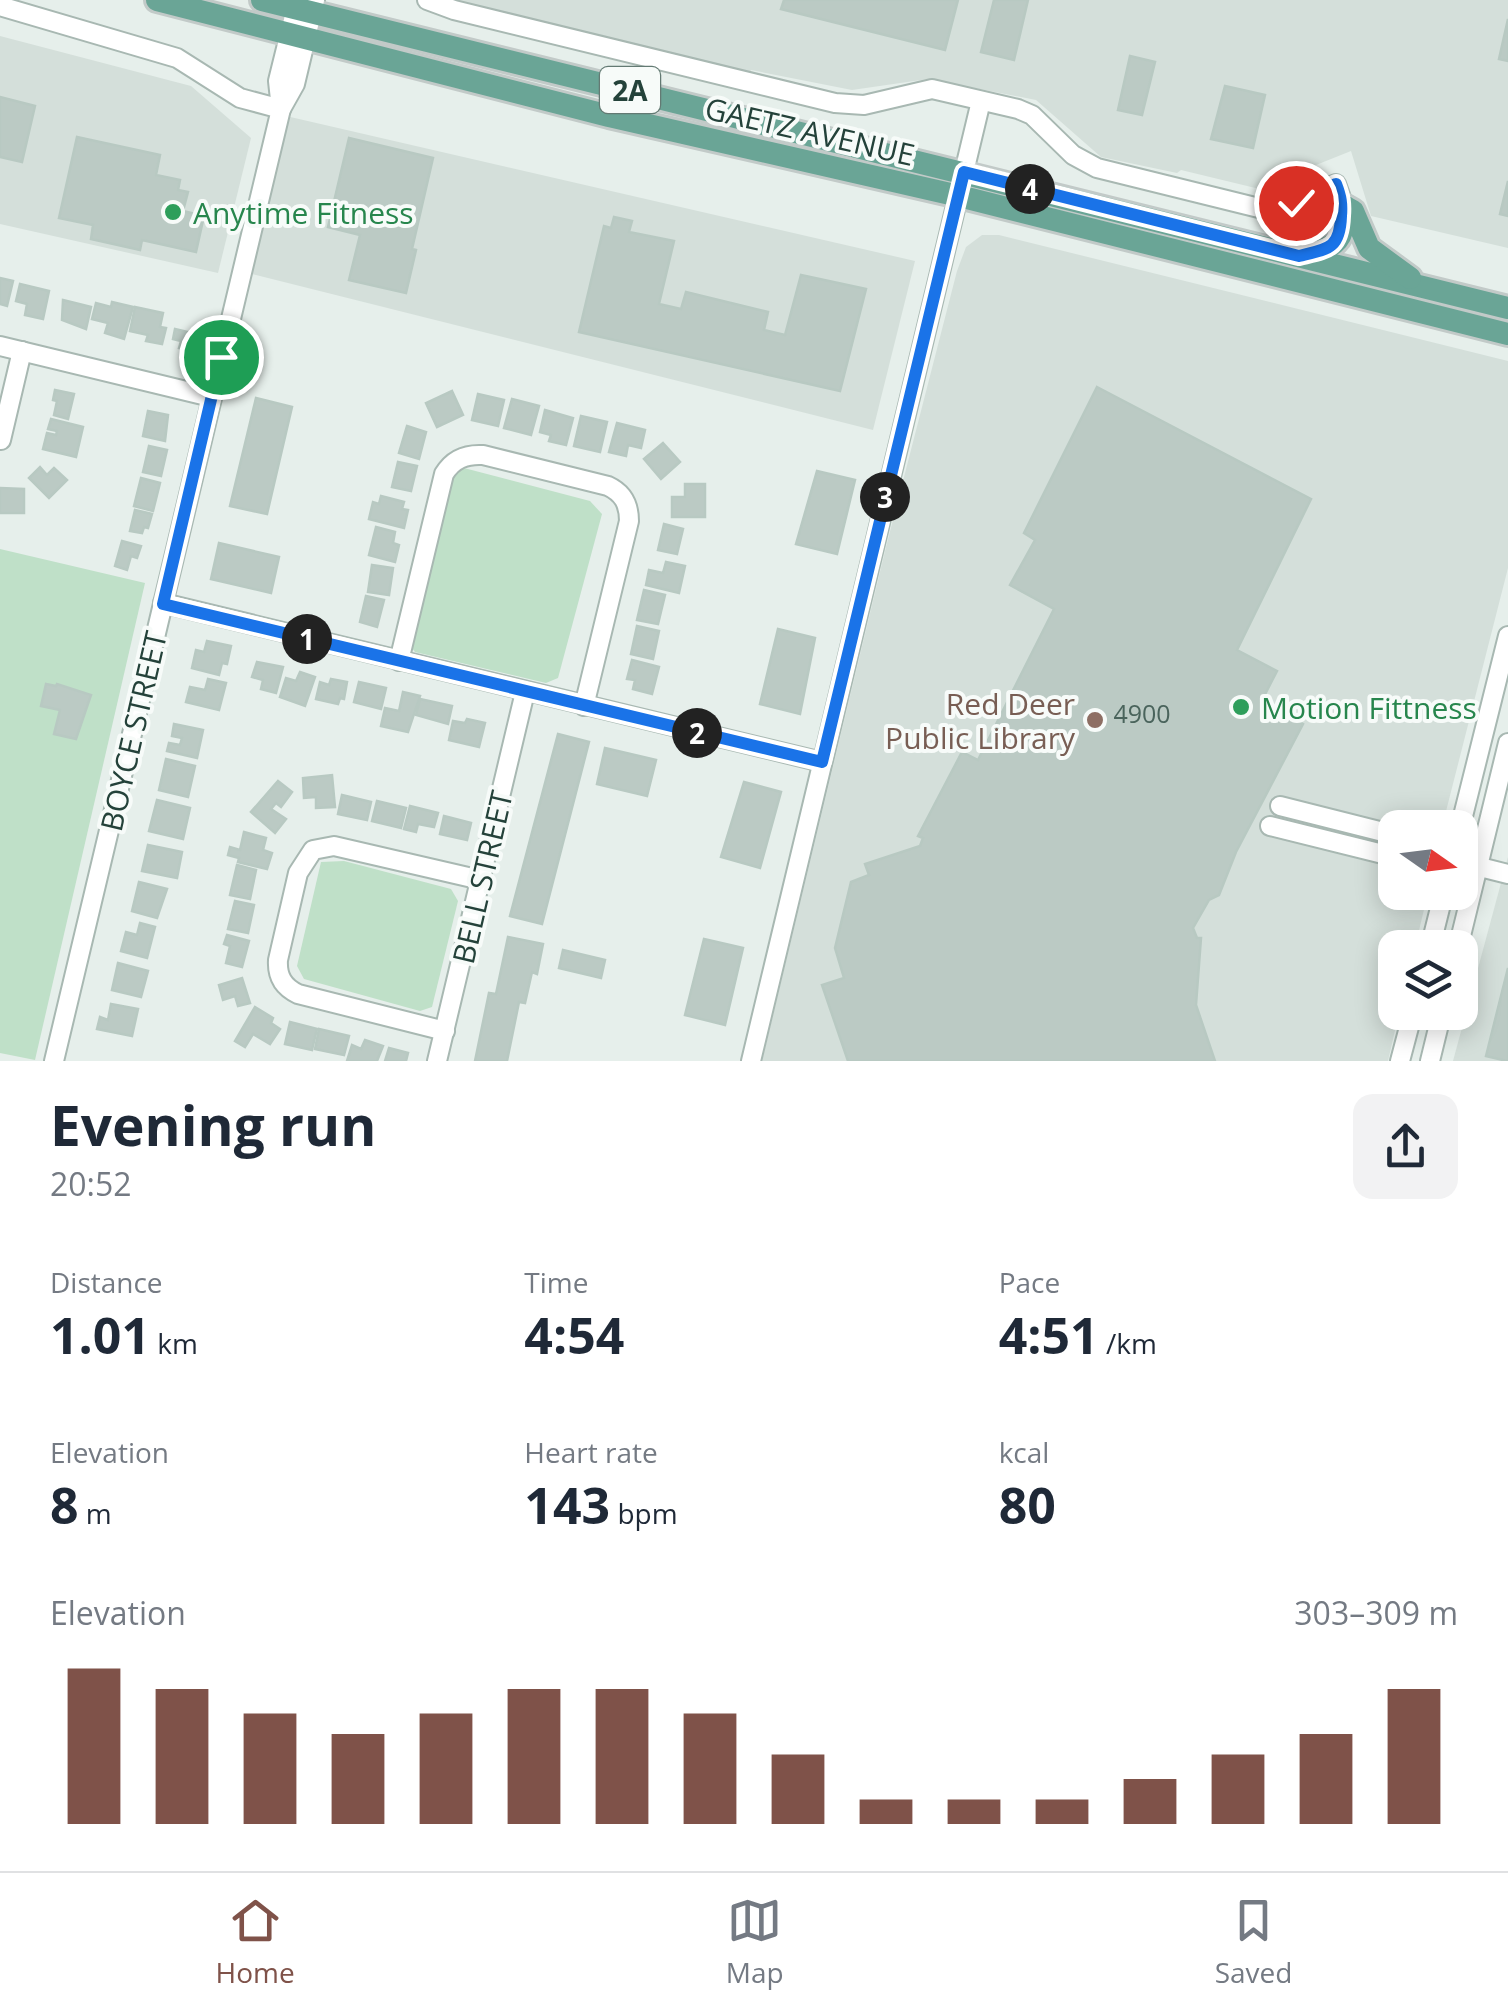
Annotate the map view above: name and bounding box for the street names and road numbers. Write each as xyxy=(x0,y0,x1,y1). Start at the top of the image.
road number: 2A xyxy=(600,67,660,113)
street label: GAETZ AVENUE xyxy=(701,87,919,175)
street label: BOYCE STREET xyxy=(90,626,176,835)
street label: BELL STREET xyxy=(442,786,522,968)

